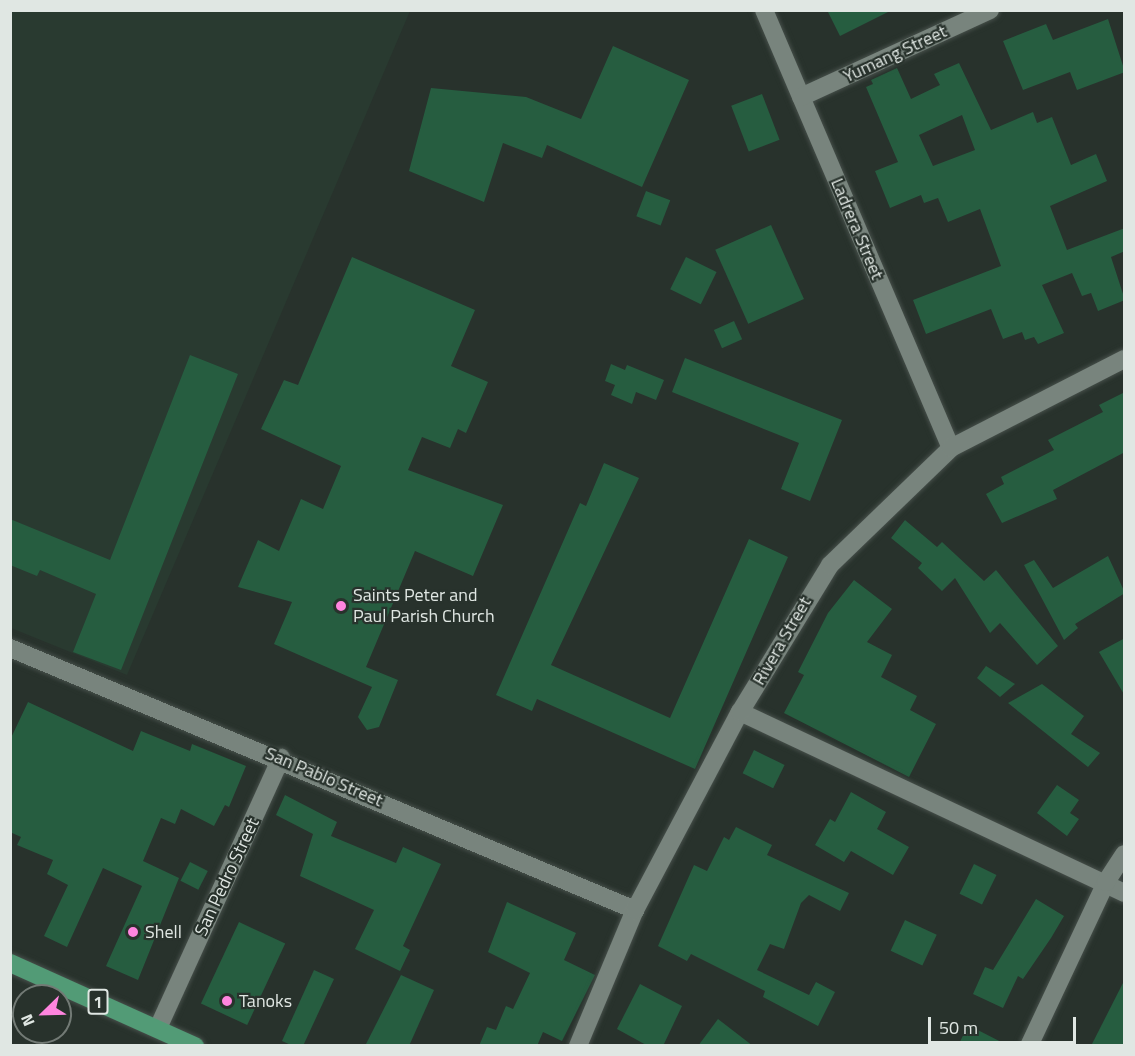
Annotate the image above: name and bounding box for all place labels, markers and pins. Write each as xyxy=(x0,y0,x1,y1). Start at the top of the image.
place label: Saints Peter and Paul Parish Church xyxy=(353,585,495,628)
marker: Saints Peter and Paul Parish Church xyxy=(334,599,348,613)
place label: Shell xyxy=(145,921,182,943)
marker: Shell xyxy=(126,925,140,939)
place label: Tanoks xyxy=(239,990,292,1012)
marker: Tanoks xyxy=(220,994,234,1008)

